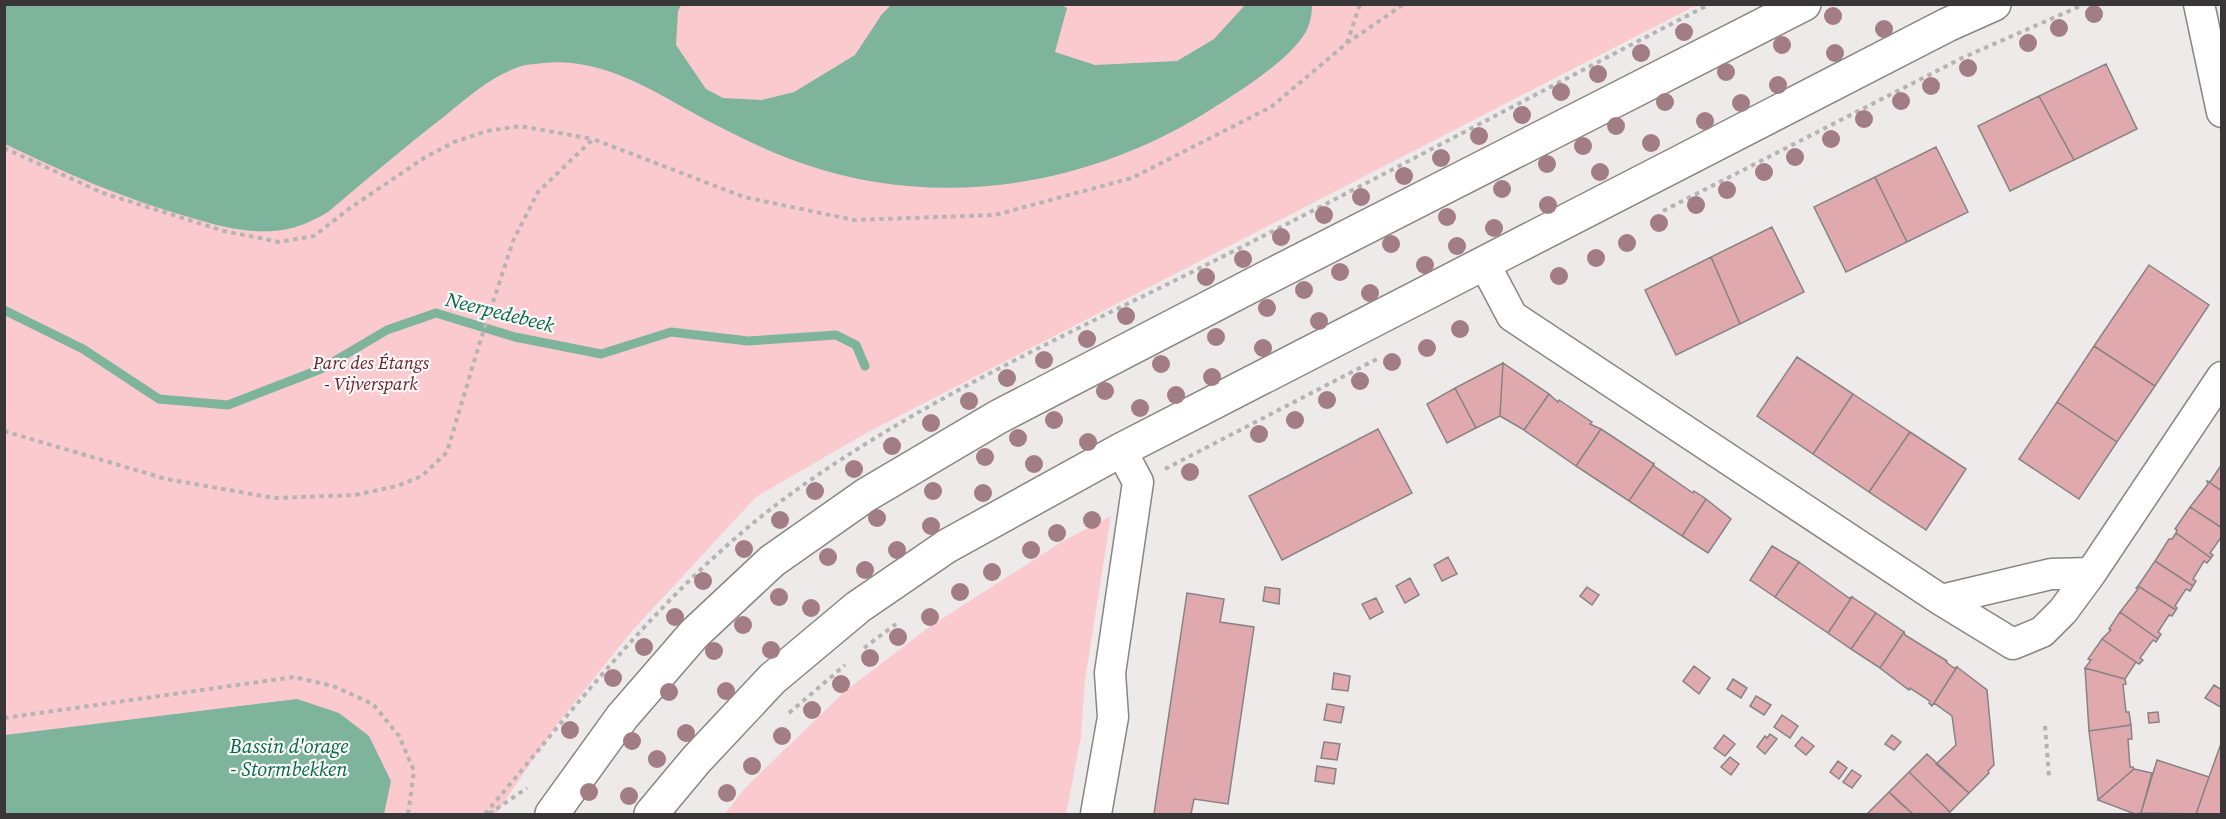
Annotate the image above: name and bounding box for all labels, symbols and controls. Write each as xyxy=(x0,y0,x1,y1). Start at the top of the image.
water label: Neerpedebeek xyxy=(442,285,558,339)
park label: Parc des Étangs - Vijverspark xyxy=(312,350,430,396)
water label: Bassin d'orage - Stormbekken xyxy=(229,732,348,783)

